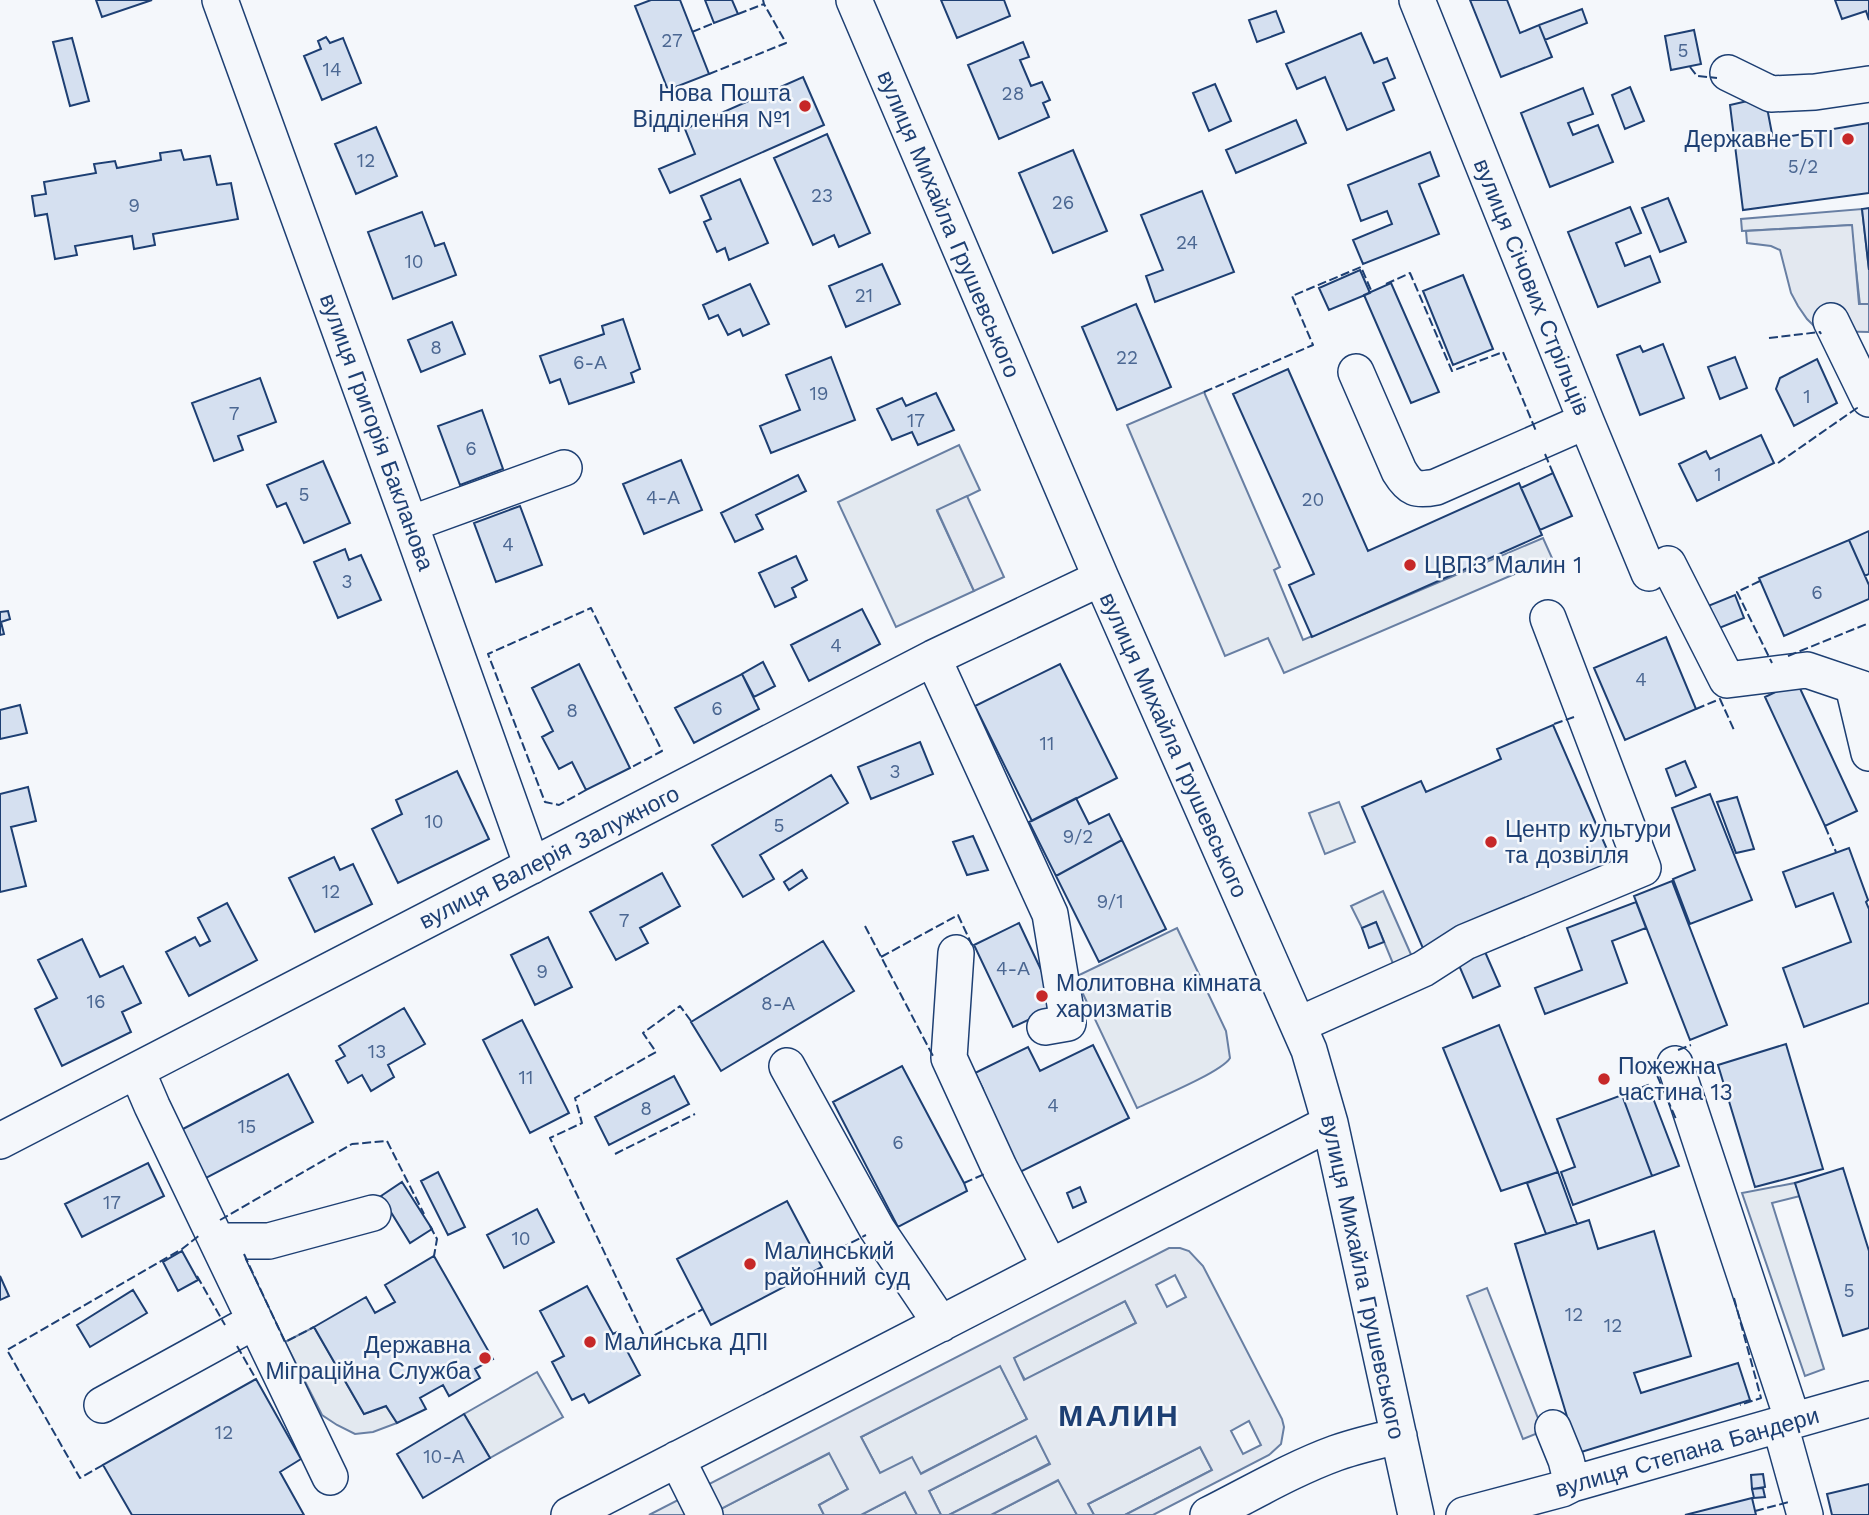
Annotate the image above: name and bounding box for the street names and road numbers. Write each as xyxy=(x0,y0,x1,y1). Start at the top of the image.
street label: вулиця Михайла Грушевського xyxy=(871,67,1026,382)
street label: вулиця Січових Стрільців xyxy=(1468,155,1595,419)
street label: вулиця Григорія Бакланова xyxy=(314,290,439,575)
street label: вулиця Михайла Грушевського xyxy=(1094,588,1253,902)
street label: вулиця Валерія Залужного xyxy=(415,780,684,935)
street label: вулиця Михайла Грушевського xyxy=(1315,1112,1410,1442)
street label: вулиця Степана Бандери xyxy=(1552,1402,1822,1503)

